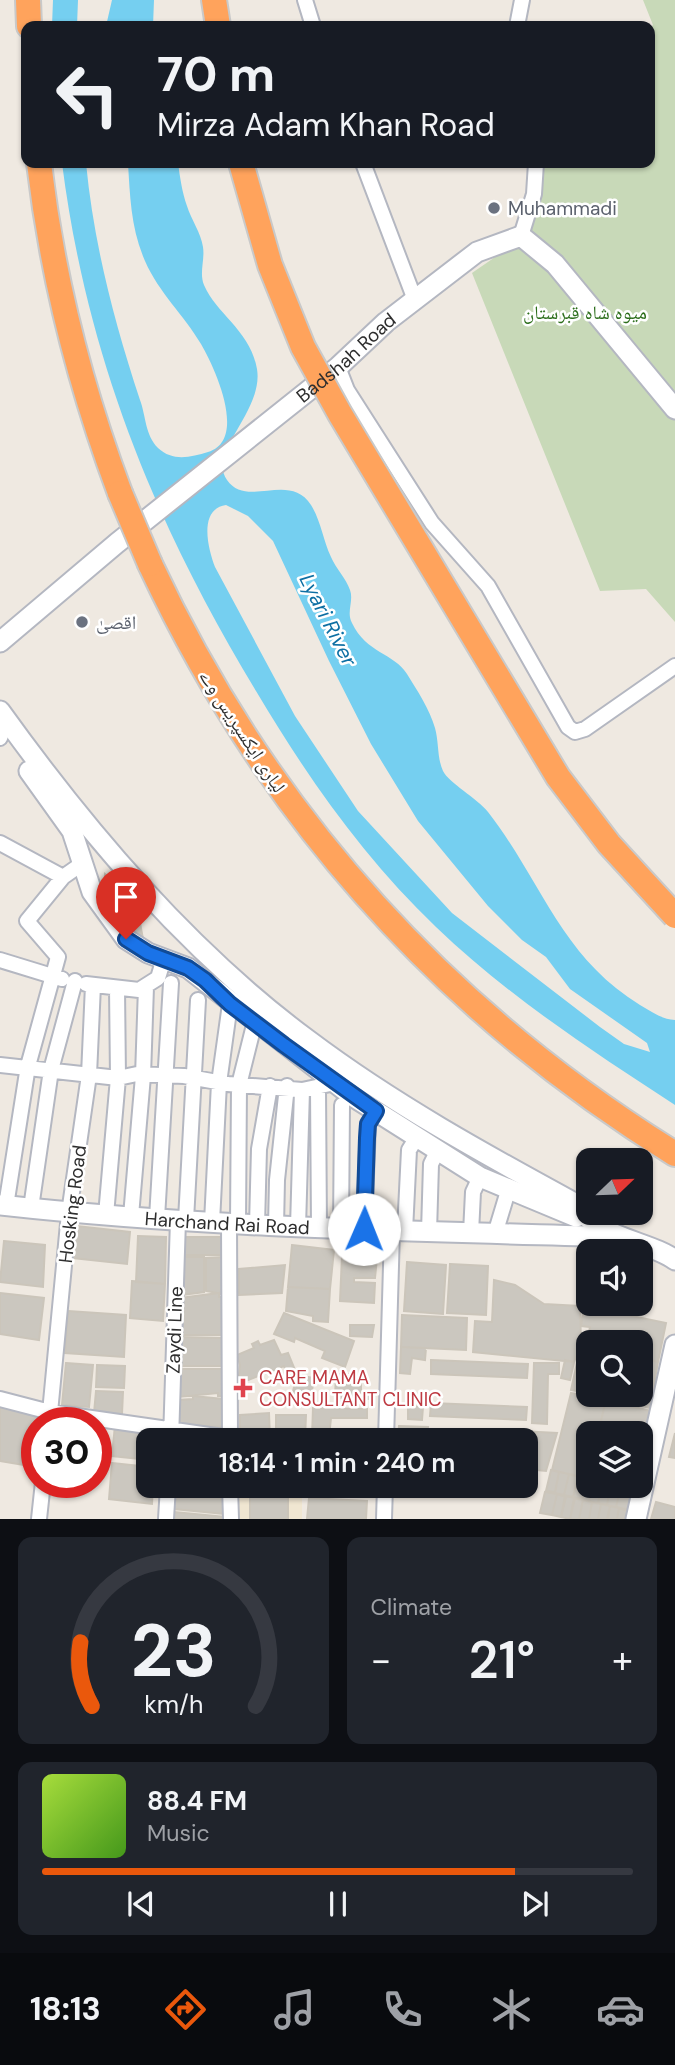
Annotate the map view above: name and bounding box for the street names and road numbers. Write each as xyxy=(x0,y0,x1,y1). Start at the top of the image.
street label: Badshah Road xyxy=(291,307,401,408)
street label: لیاری ایکسپریس وے xyxy=(194,665,292,797)
street label: Hosking Road xyxy=(53,1144,92,1264)
street label: Harchand Rai Road xyxy=(144,1206,310,1240)
street label: Zaydi Line xyxy=(160,1286,189,1374)

